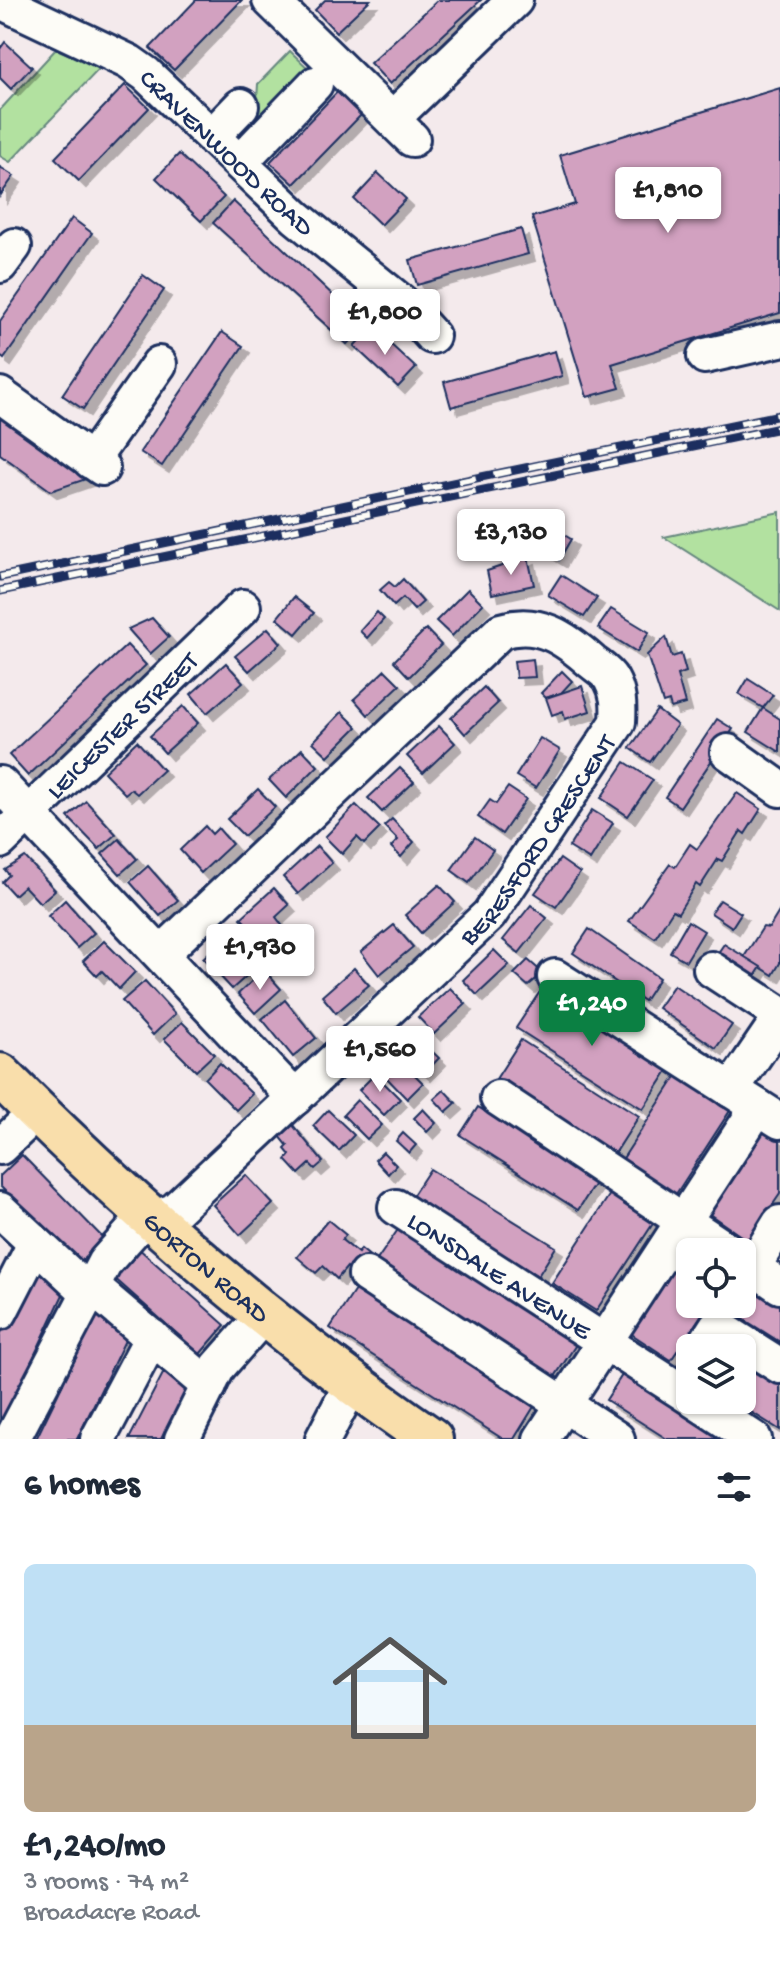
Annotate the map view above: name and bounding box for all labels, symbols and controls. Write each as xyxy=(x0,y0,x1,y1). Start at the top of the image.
street label: CRAVENWOOD ROAD xyxy=(131,65,318,245)
pin: £1,810 xyxy=(603,167,733,235)
text: £1,810 xyxy=(633,177,703,208)
pin: £1,800 xyxy=(320,289,450,357)
text: £1,800 xyxy=(348,299,422,330)
pin: £3,130 xyxy=(446,509,576,577)
text: £3,130 xyxy=(475,519,547,550)
street label: LEICESTER STREET xyxy=(42,647,207,808)
street label: BERESFORD CRESCENT xyxy=(455,730,625,955)
pin: £1,930 xyxy=(195,924,325,992)
text: £1,930 xyxy=(224,934,296,965)
pin: £1,240 xyxy=(527,980,657,1048)
text: £1,240 xyxy=(557,990,627,1021)
pin: £1,560 xyxy=(315,1026,445,1094)
text: £1,560 xyxy=(344,1036,416,1067)
street label: GORTON ROAD xyxy=(135,1207,274,1332)
street label: LONSDALE AVENUE xyxy=(400,1207,596,1349)
map controls xyxy=(676,1238,756,1414)
button: locate xyxy=(676,1238,756,1318)
button: layers xyxy=(676,1334,756,1414)
icon: filters xyxy=(712,1465,756,1509)
text: 6 homes xyxy=(24,1467,139,1507)
icon: home xyxy=(318,1616,462,1760)
text: £1,240/mo xyxy=(24,1828,166,1868)
text: 3 rooms · 74 m² xyxy=(24,1868,189,1899)
text: Broadacre Road xyxy=(24,1899,199,1930)

